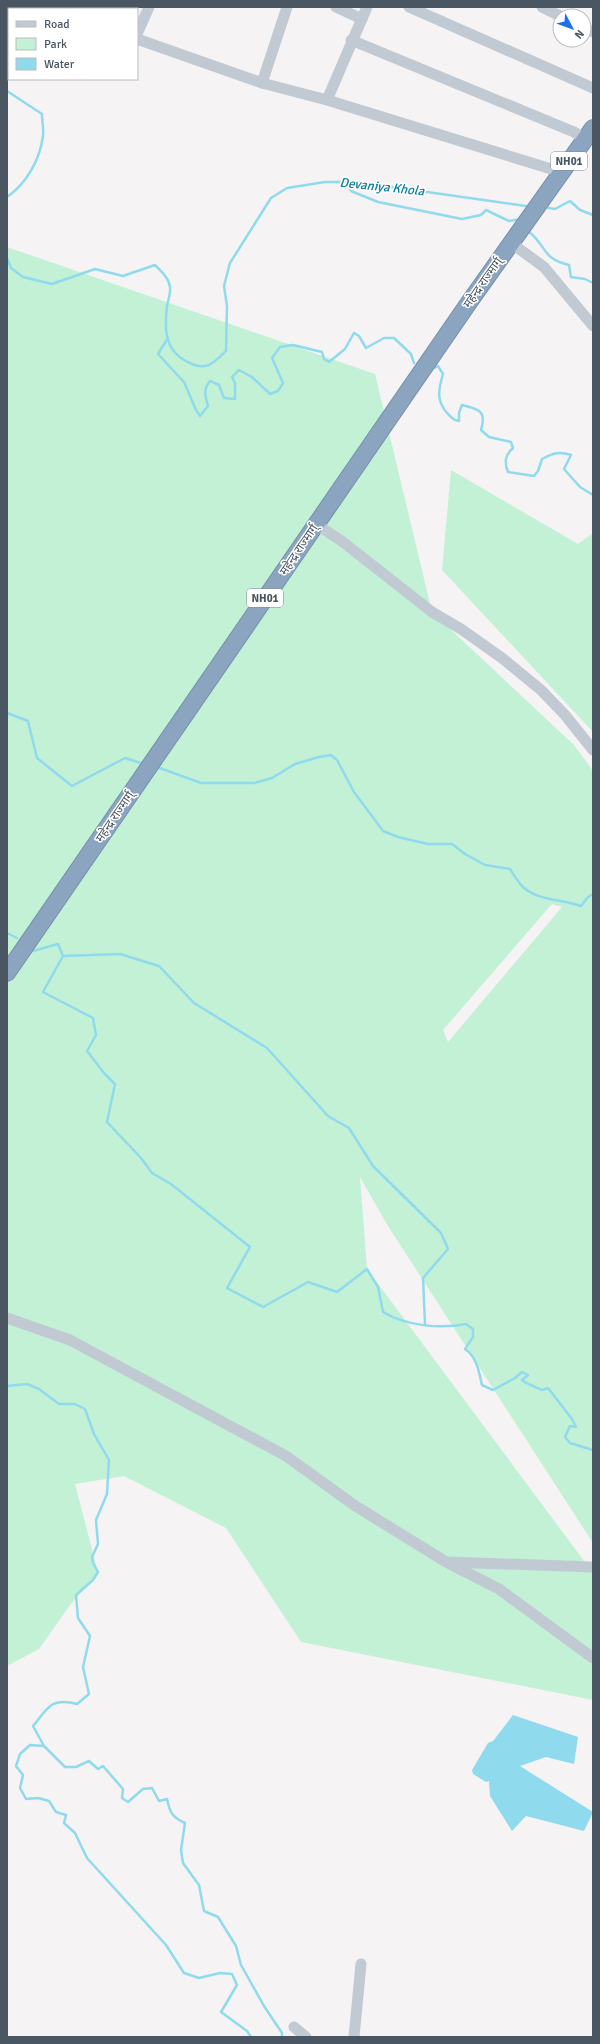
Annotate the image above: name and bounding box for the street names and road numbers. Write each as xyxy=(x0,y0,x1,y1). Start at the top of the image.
road number: NH01 xyxy=(551,152,587,170)
street label: महेन्द्र राज्मार्ग् xyxy=(459,253,507,311)
street label: महेन्द्र राज्मार्ग् xyxy=(276,519,323,578)
road number: NH01 xyxy=(247,589,283,607)
street label: महेन्द्र राज्मार्ग् xyxy=(92,786,139,845)

